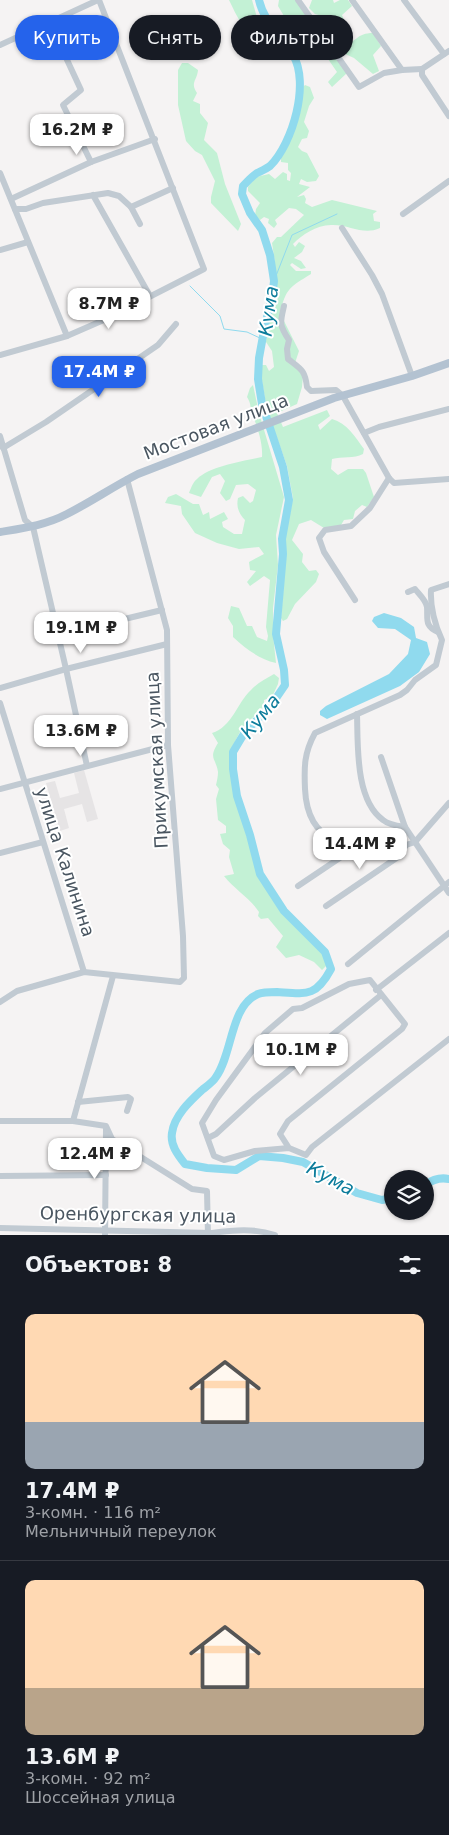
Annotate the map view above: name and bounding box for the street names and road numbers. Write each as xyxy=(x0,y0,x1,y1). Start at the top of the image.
street label: Мостовая улица xyxy=(141,389,291,464)
street label: Прикумская улица xyxy=(141,671,172,849)
street label: улица Калинина xyxy=(31,784,100,939)
street label: Оренбургская улица xyxy=(40,1202,236,1227)

